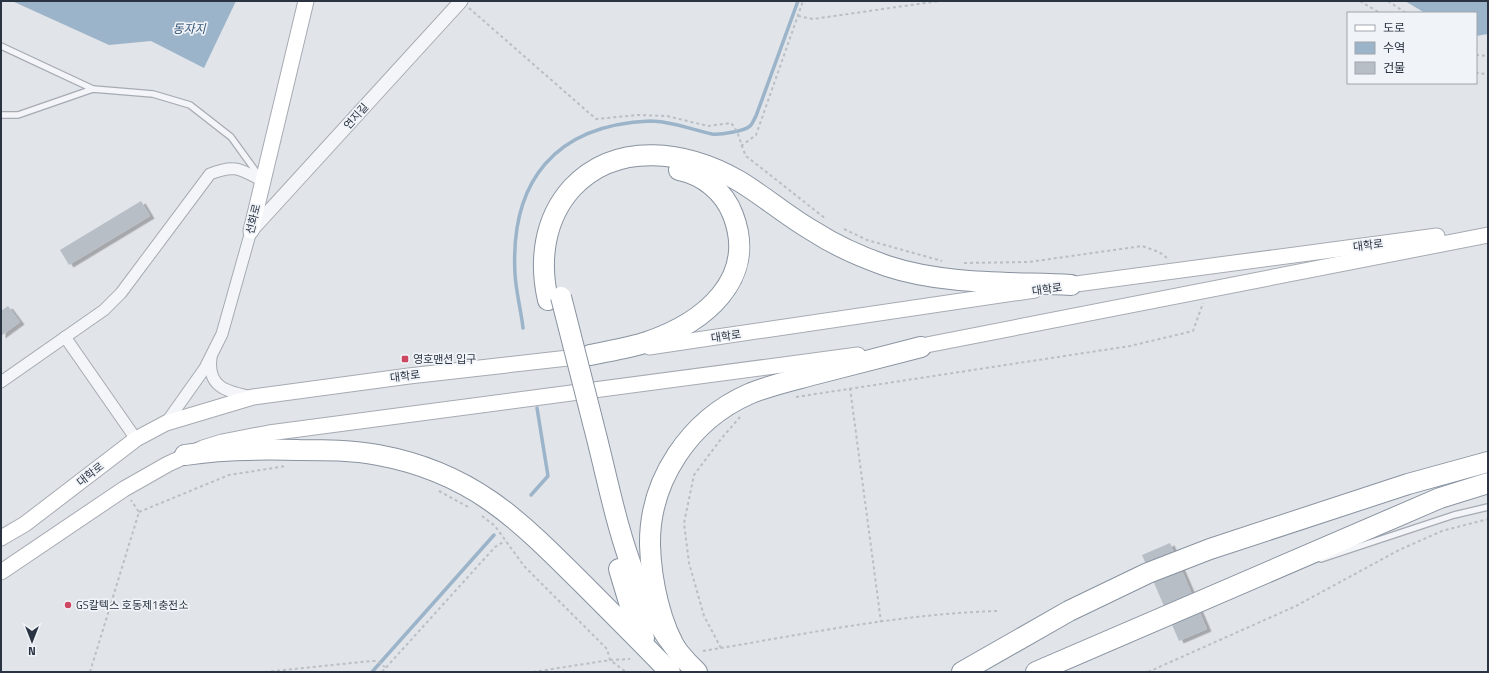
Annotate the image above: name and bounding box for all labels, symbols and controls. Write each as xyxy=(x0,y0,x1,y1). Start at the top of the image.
legend xyxy=(1347,12,1477,84)
text: 도로 xyxy=(1383,18,1405,37)
water label: 동자지 xyxy=(172,19,207,38)
text: 수역 xyxy=(1383,38,1405,57)
text: 건물 xyxy=(1383,58,1405,77)
street label: 연지길 xyxy=(340,99,372,133)
street label: 선화로 xyxy=(242,202,264,236)
street label: 대학로 xyxy=(1352,235,1384,255)
street label: 대학로 xyxy=(1031,279,1063,299)
street label: 대학로 xyxy=(710,326,742,346)
place label: 영호맨션 입구 xyxy=(413,351,476,367)
marker: 영호맨션 입구 xyxy=(400,354,410,364)
street label: 대학로 xyxy=(389,366,421,386)
street label: 대학로 xyxy=(73,458,107,490)
place label: GS칼텍스 호동제1충전소 xyxy=(76,597,188,613)
marker: GS칼텍스 호동제1충전소 xyxy=(63,600,73,610)
north arrow xyxy=(12,621,52,661)
text: N xyxy=(28,643,36,659)

